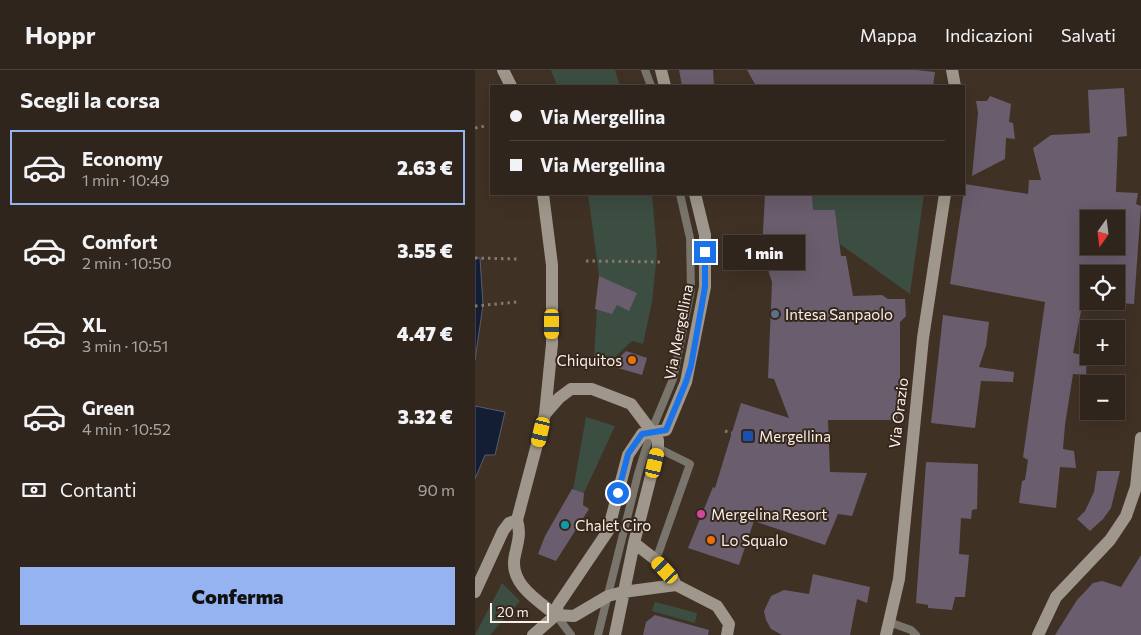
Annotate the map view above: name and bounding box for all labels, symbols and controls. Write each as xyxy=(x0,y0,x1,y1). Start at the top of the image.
text: Hoppr xyxy=(25,20,96,49)
text: Mappa xyxy=(860,24,917,46)
text: Indicazioni xyxy=(945,24,1033,46)
text: Salvati xyxy=(1061,24,1116,46)
text: Scegli la corsa xyxy=(20,86,160,113)
text: Via Mergellina xyxy=(540,105,665,128)
icon: car xyxy=(22,145,67,190)
text: Economy xyxy=(82,147,163,170)
text: Via Mergellina xyxy=(540,153,665,176)
text: 2.63 € xyxy=(397,156,453,179)
text: 1 min · 10:49 xyxy=(82,170,169,189)
north arrow xyxy=(1080,210,1125,255)
map controls xyxy=(1080,210,1125,420)
icon: car xyxy=(22,228,67,273)
text: Comfort xyxy=(82,230,158,253)
callout: 1 min xyxy=(723,234,805,270)
text: 3.55 € xyxy=(397,239,453,262)
route end xyxy=(694,241,716,263)
text: 1 min xyxy=(745,243,783,262)
text: 2 min · 10:50 xyxy=(82,253,172,272)
button: locate xyxy=(1080,265,1125,310)
street label: Via Mergellina xyxy=(660,283,696,381)
place label: Intesa Sanpaolo xyxy=(785,305,893,323)
marker: Intesa Sanpaolo xyxy=(769,308,781,320)
car xyxy=(544,309,559,339)
icon: car xyxy=(22,311,67,356)
text: XL xyxy=(82,313,107,336)
button: + xyxy=(1080,320,1125,365)
text: 4.47 € xyxy=(397,322,453,345)
text: 3 min · 10:51 xyxy=(82,336,168,355)
place label: Chiquitos xyxy=(557,351,622,369)
marker: Chiquitos xyxy=(626,354,638,366)
button: − xyxy=(1080,375,1125,420)
street label: Via Orazio xyxy=(885,377,911,449)
icon: car xyxy=(22,394,67,439)
text: Green xyxy=(82,396,134,419)
text: 3.32 € xyxy=(398,405,453,428)
car xyxy=(530,416,551,448)
text: 4 min · 10:52 xyxy=(82,419,171,438)
place label: Mergellina xyxy=(759,427,831,445)
marker: Mergellina xyxy=(741,429,755,443)
car xyxy=(644,447,665,479)
icon: cash xyxy=(20,476,48,504)
text: Contanti xyxy=(60,478,137,501)
text: 90 m xyxy=(418,480,455,499)
route start xyxy=(607,482,629,504)
place label: Mergelina Resort xyxy=(711,505,828,523)
marker: Mergelina Resort xyxy=(695,508,707,520)
place label: Chalet Ciro xyxy=(575,516,651,534)
marker: Chalet Ciro xyxy=(559,519,571,531)
place label: Lo Squalo xyxy=(721,531,788,549)
marker: Lo Squalo xyxy=(705,534,717,546)
car xyxy=(649,554,680,586)
button: Conferma xyxy=(20,567,455,625)
scale bar xyxy=(490,600,549,623)
text: 20 m xyxy=(497,603,529,620)

